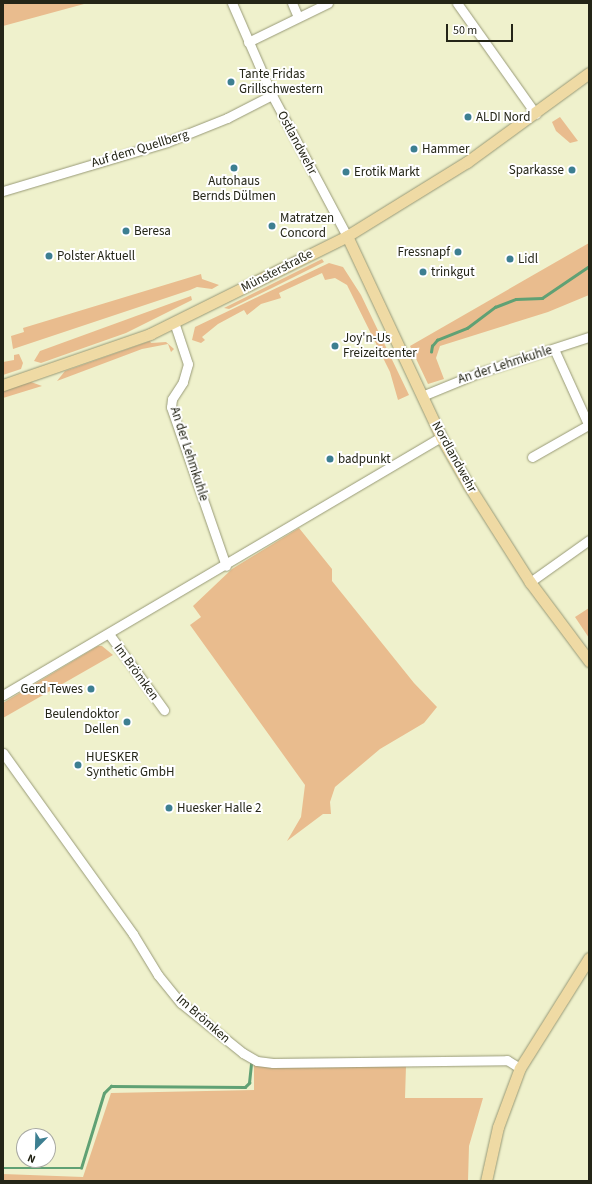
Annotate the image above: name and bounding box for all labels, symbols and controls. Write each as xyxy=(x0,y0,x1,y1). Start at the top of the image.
scale bar xyxy=(448,16,515,42)
text: 50 m xyxy=(453,22,477,39)
place label: Tante Fridas Grillschwestern xyxy=(239,67,323,98)
marker: Tante Fridas Grillschwestern xyxy=(226,77,236,87)
street label: Ostlandwehr xyxy=(274,109,320,177)
place label: ALDI Nord xyxy=(476,109,530,125)
marker: ALDI Nord xyxy=(463,112,473,122)
street label: Auf dem Quellberg xyxy=(90,127,190,171)
place label: Hammer xyxy=(422,141,470,157)
marker: Hammer xyxy=(409,144,419,154)
place label: Sparkasse xyxy=(509,162,564,178)
marker: Autohaus Bernds Dülmen xyxy=(229,163,239,173)
place label: Erotik Markt xyxy=(354,164,420,180)
marker: Sparkasse xyxy=(567,165,577,175)
marker: Erotik Markt xyxy=(341,167,351,177)
place label: Autohaus Bernds Dülmen xyxy=(192,174,276,205)
place label: Matratzen Concord xyxy=(280,211,334,242)
marker: Matratzen Concord xyxy=(267,221,277,231)
place label: Beresa xyxy=(134,223,171,239)
marker: Beresa xyxy=(121,226,131,236)
place label: Fressnapf xyxy=(397,244,450,260)
street label: Münsterstraße xyxy=(239,246,315,296)
marker: Fressnapf xyxy=(453,247,463,257)
place label: Polster Aktuell xyxy=(57,248,135,264)
marker: Polster Aktuell xyxy=(44,251,54,261)
place label: Lidl xyxy=(518,251,538,267)
marker: Lidl xyxy=(505,254,515,264)
place label: trinkgut xyxy=(431,264,475,280)
marker: trinkgut xyxy=(418,267,428,277)
place label: Joy'n-Us Freizeitcenter xyxy=(343,331,417,362)
marker: Joy'n-Us Freizeitcenter xyxy=(330,341,340,351)
street label: An der Lehmkuhle xyxy=(456,342,554,388)
street label: An der Lehmkuhle xyxy=(166,405,212,503)
street label: Nordlandwehr xyxy=(428,419,480,495)
place label: badpunkt xyxy=(338,451,391,467)
marker: badpunkt xyxy=(325,454,335,464)
street label: Im Brömken xyxy=(110,641,162,703)
place label: Gerd Tewes xyxy=(21,681,83,697)
marker: Gerd Tewes xyxy=(86,684,96,694)
place label: Beulendoktor Dellen xyxy=(45,707,119,738)
marker: Beulendoktor Dellen xyxy=(122,717,132,727)
place label: HUESKER Synthetic GmbH xyxy=(86,750,174,781)
marker: HUESKER Synthetic GmbH xyxy=(73,760,83,770)
place label: Huesker Halle 2 xyxy=(177,800,261,816)
marker: Huesker Halle 2 xyxy=(164,803,174,813)
street label: Im Brömken xyxy=(173,991,233,1047)
north arrow xyxy=(16,1128,56,1168)
text: N xyxy=(25,1150,38,1167)

